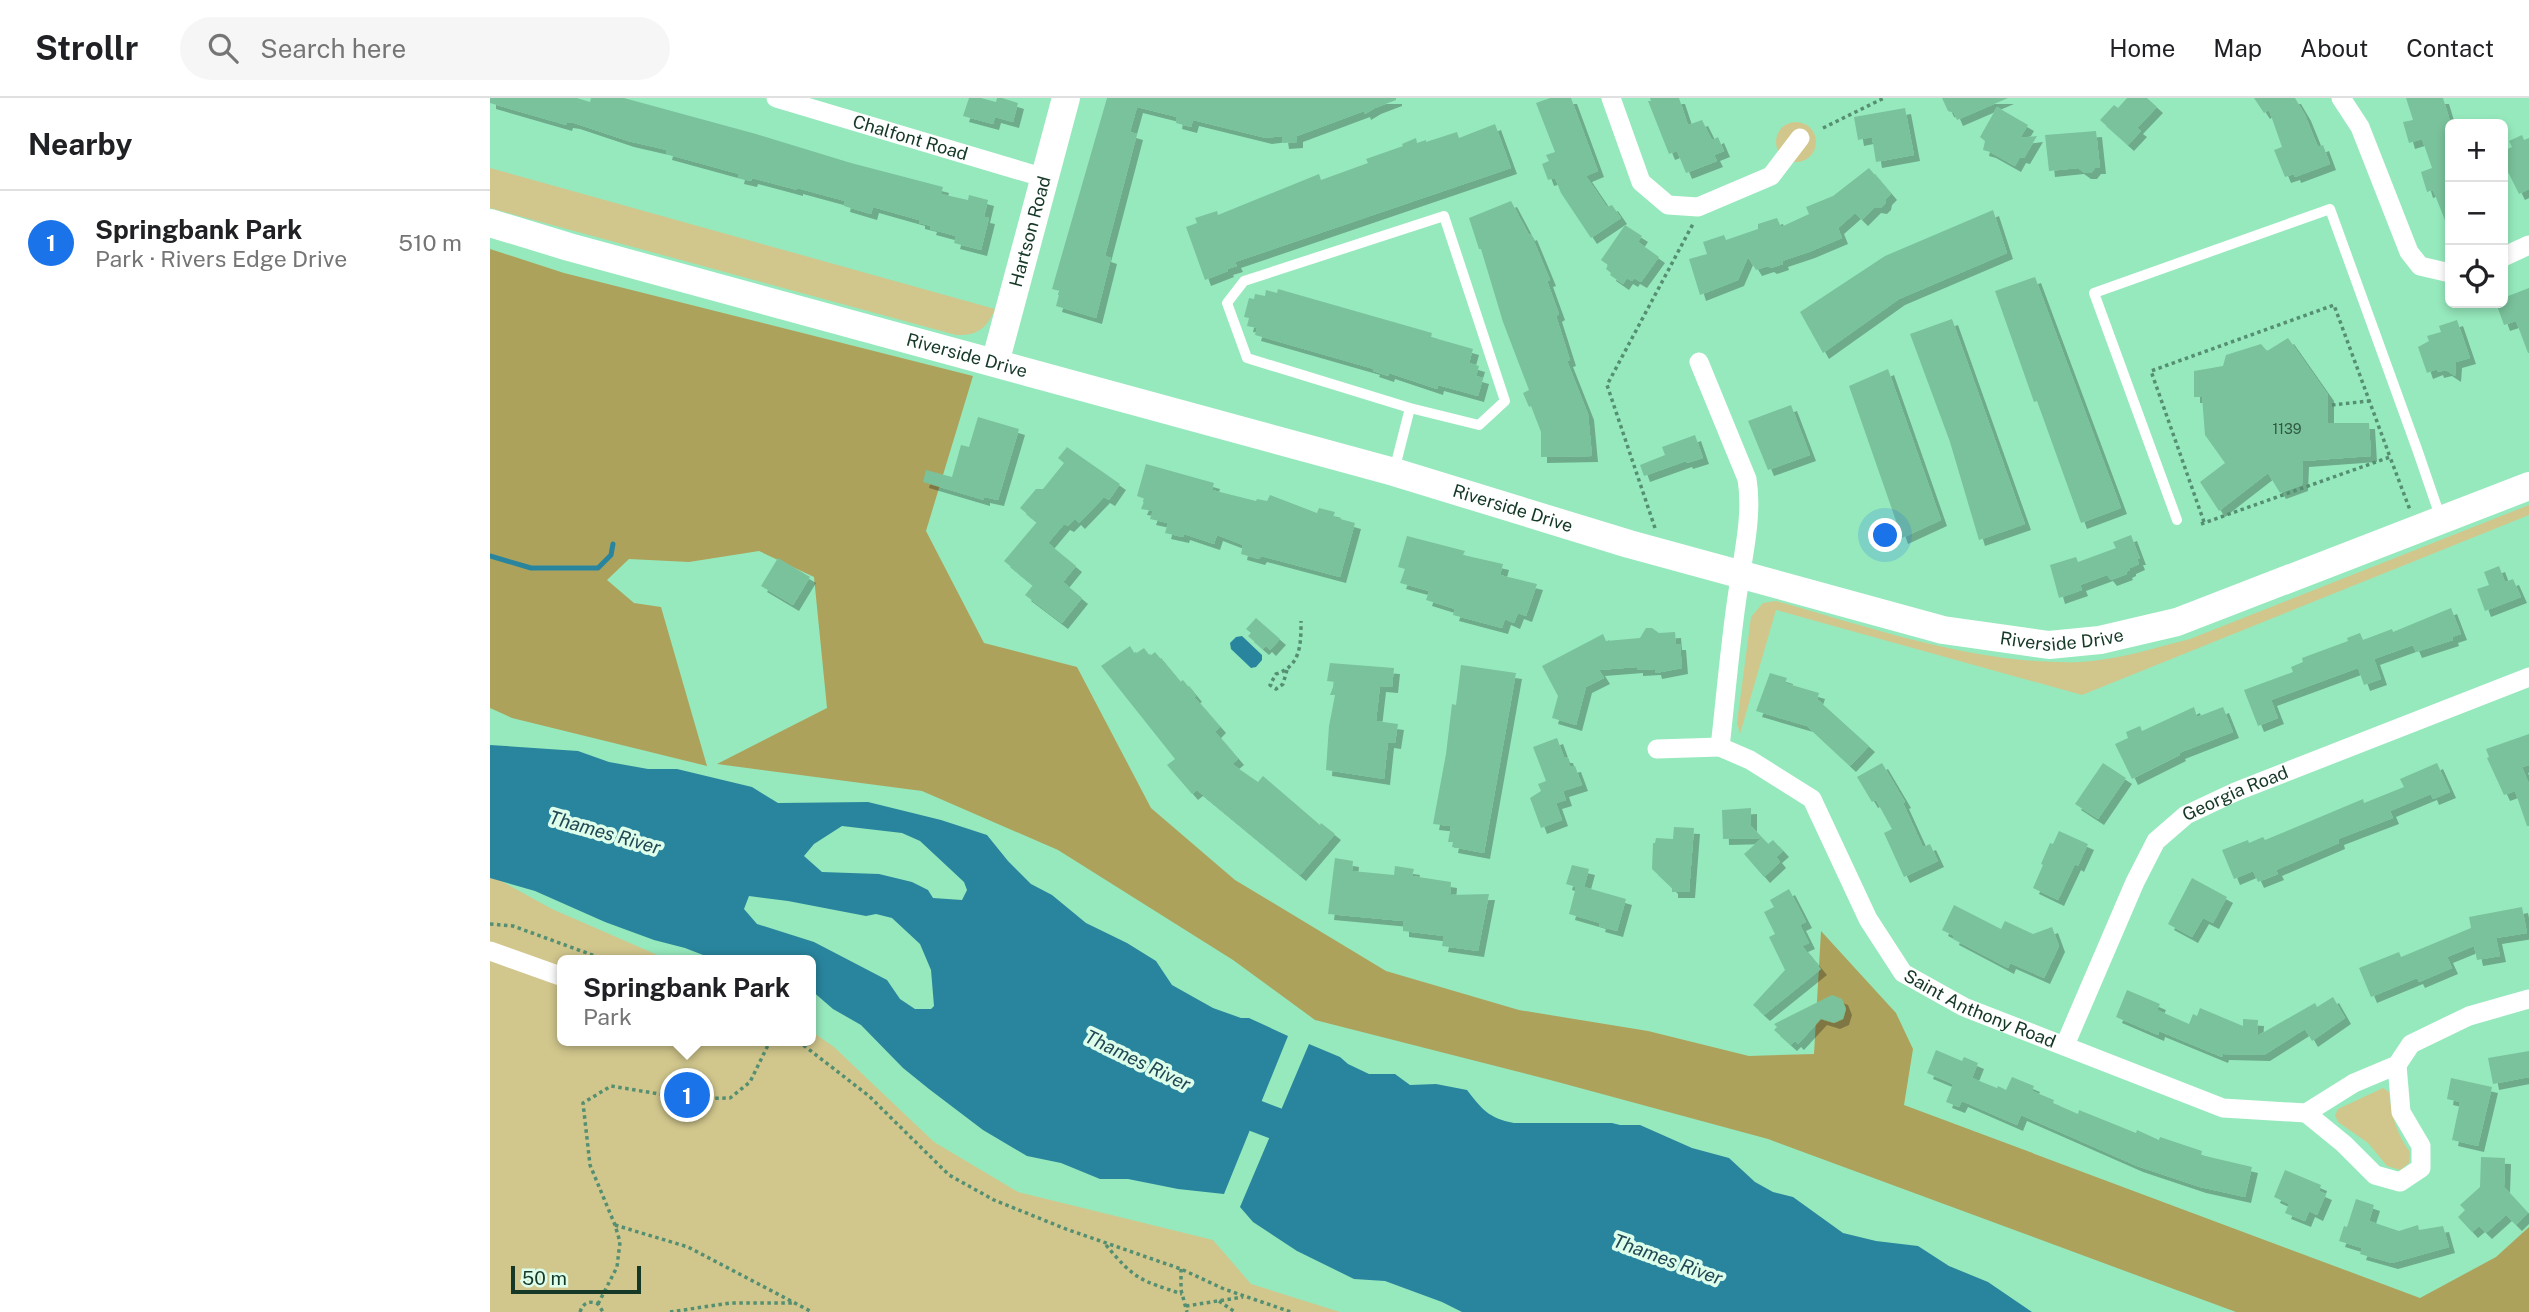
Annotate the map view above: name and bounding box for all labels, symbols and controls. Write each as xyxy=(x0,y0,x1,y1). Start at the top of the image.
search box xyxy=(180,17,670,80)
text: Strollr xyxy=(35,29,138,67)
icon: search xyxy=(204,29,242,67)
text: Search here xyxy=(260,33,406,64)
text: Home xyxy=(2109,34,2175,62)
text: Map xyxy=(2213,34,2262,62)
text: About xyxy=(2300,34,2368,62)
text: Contact xyxy=(2406,34,2494,62)
street label: Chalfont Road xyxy=(850,110,970,164)
map controls xyxy=(2445,119,2508,308)
button: + xyxy=(2445,119,2508,182)
text: Nearby xyxy=(28,126,132,162)
street label: Hartson Road xyxy=(1005,174,1055,289)
button: − xyxy=(2445,182,2508,245)
text: Springbank Park xyxy=(95,214,302,245)
text: 1 xyxy=(46,229,56,256)
text: 510 m xyxy=(398,229,462,256)
text: Park · Rivers Edge Drive xyxy=(95,245,347,272)
button: locate xyxy=(2445,245,2508,308)
street label: Riverside Drive xyxy=(904,329,1030,382)
house number: 1139 xyxy=(2273,421,2302,437)
street label: Riverside Drive xyxy=(1450,480,1576,536)
your location xyxy=(1868,518,1902,552)
street label: Riverside Drive xyxy=(1999,624,2126,655)
street label: Georgia Road xyxy=(2179,761,2291,825)
water label: Thames River xyxy=(547,806,664,859)
popup xyxy=(557,955,816,1046)
street label: Saint Anthony Road xyxy=(1900,965,2059,1052)
text: Springbank Park xyxy=(583,972,790,1003)
text: Park xyxy=(583,1003,632,1030)
water label: Thames River xyxy=(1082,1025,1195,1095)
pin: 1 xyxy=(664,1069,710,1121)
water label: Thames River xyxy=(1610,1229,1726,1289)
scale bar xyxy=(511,1263,640,1295)
text: 50 m xyxy=(522,1267,567,1289)

